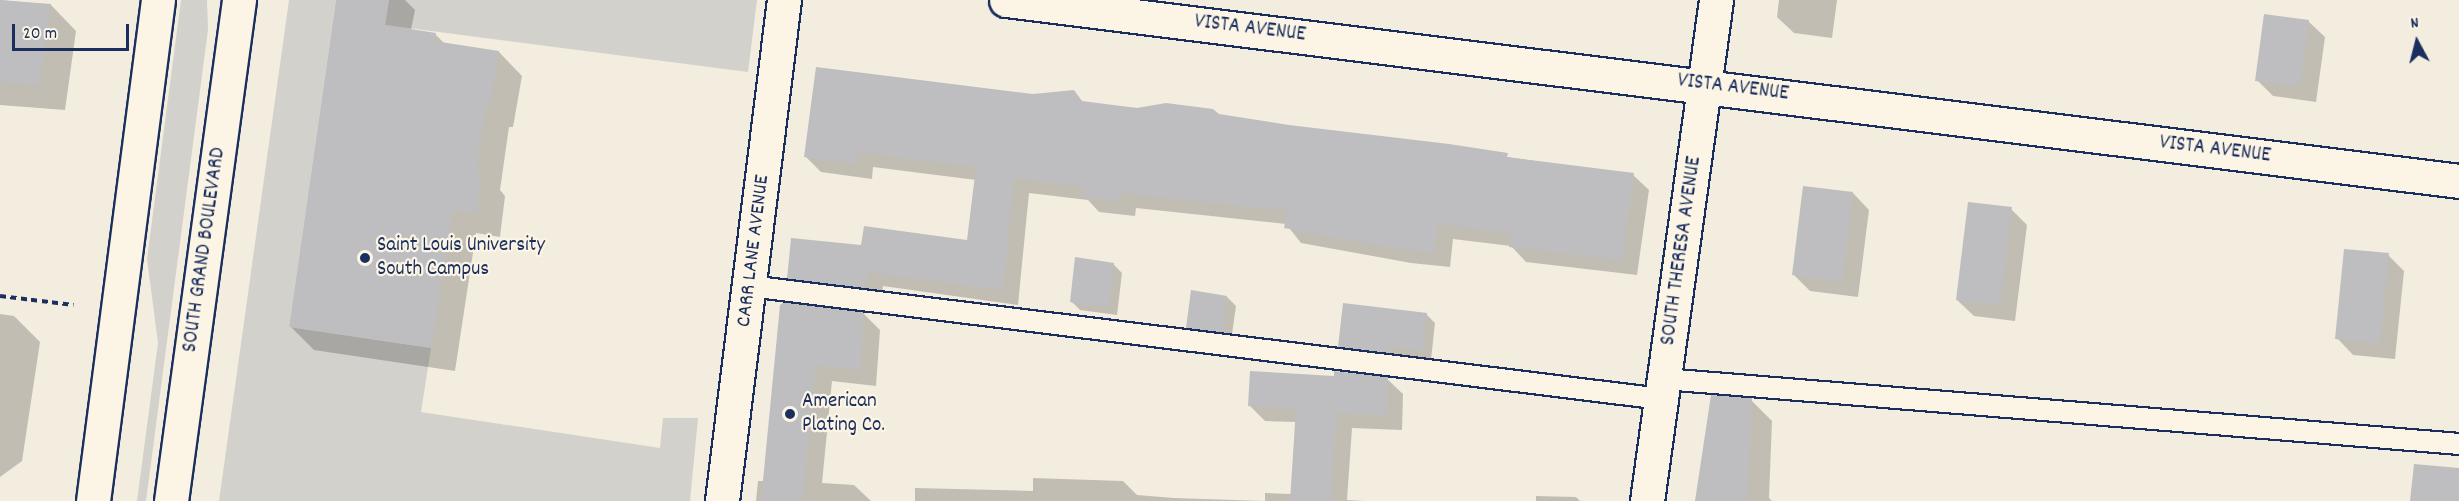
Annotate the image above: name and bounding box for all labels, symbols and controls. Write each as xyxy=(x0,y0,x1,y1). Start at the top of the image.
street label: VISTA AVENUE xyxy=(1193,10,1307,48)
scale bar xyxy=(15,12,132,50)
north arrow xyxy=(2387,12,2447,72)
text: N xyxy=(2409,12,2420,36)
text: 20 m xyxy=(23,22,57,47)
street label: VISTA AVENUE xyxy=(1676,69,1790,107)
street label: VISTA AVENUE xyxy=(2158,131,2272,169)
street label: SOUTH GRAND BOULEVARD xyxy=(178,146,232,354)
street label: SOUTH THERESA AVENUE xyxy=(1656,155,1708,347)
street label: CARR LANE AVENUE xyxy=(732,174,776,328)
place label: Saint Louis University South Campus xyxy=(377,233,545,283)
marker: Saint Louis University South Campus xyxy=(358,251,372,265)
place label: American Plating Co. xyxy=(802,389,885,439)
marker: American Plating Co. xyxy=(783,407,797,421)

